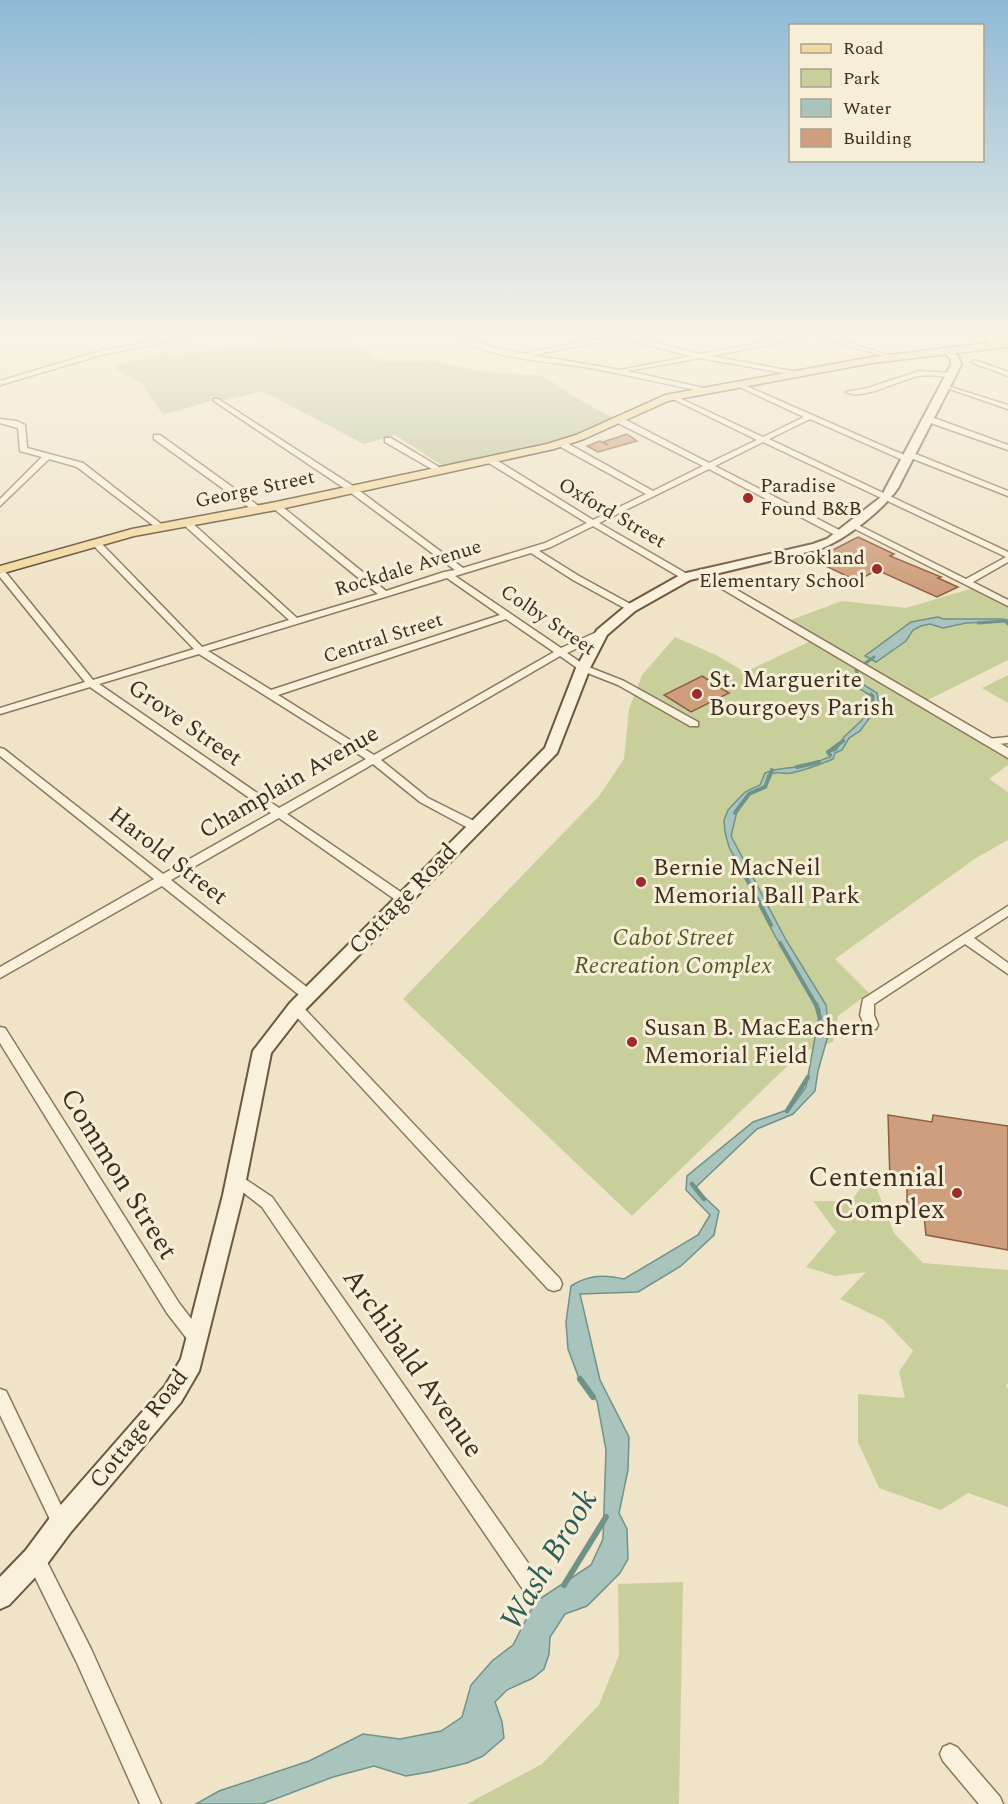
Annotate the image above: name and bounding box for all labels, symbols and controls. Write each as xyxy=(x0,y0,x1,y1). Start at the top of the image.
legend xyxy=(789,24,984,162)
text: Road xyxy=(843,35,884,62)
text: Park xyxy=(843,65,880,92)
text: Water xyxy=(843,95,891,122)
text: Building xyxy=(843,125,912,152)
street label: George Street xyxy=(192,462,318,516)
street label: Oxford Street xyxy=(552,470,672,556)
place label: Paradise Found B&B xyxy=(760,471,862,524)
marker: Paradise Found B&B xyxy=(741,491,755,505)
street label: Rockdale Avenue xyxy=(331,531,485,605)
place label: Brookland Elementary School xyxy=(699,543,865,596)
marker: Brookland Elementary School xyxy=(870,562,884,576)
street label: Colby Street xyxy=(494,577,602,663)
street label: Central Street xyxy=(319,605,447,671)
place label: St. Marguerite Bourgoeys Parish xyxy=(709,662,894,726)
street label: Grove Street xyxy=(120,670,250,776)
marker: St. Marguerite Bourgoeys Parish xyxy=(690,687,704,701)
street label: Champlain Avenue xyxy=(192,716,386,848)
street label: Harold Street xyxy=(101,798,235,914)
street label: Cottage Road xyxy=(340,835,466,963)
place label: Bernie MacNeil Memorial Ball Park xyxy=(653,850,860,914)
marker: Bernie MacNeil Memorial Ball Park xyxy=(634,875,648,889)
park label: Cabot Street Recreation Complex xyxy=(574,920,772,984)
place label: Susan B. MacEachern Memorial Field xyxy=(644,1010,874,1074)
marker: Susan B. MacEachern Memorial Field xyxy=(625,1035,639,1049)
street label: Common Street xyxy=(49,1080,189,1268)
place label: Centennial Complex xyxy=(808,1156,945,1231)
marker: Centennial Complex xyxy=(950,1186,964,1200)
street label: Archibald Avenue xyxy=(331,1259,495,1467)
street label: Cottage Road xyxy=(81,1361,197,1497)
water label: Wash Brook xyxy=(487,1480,611,1640)

